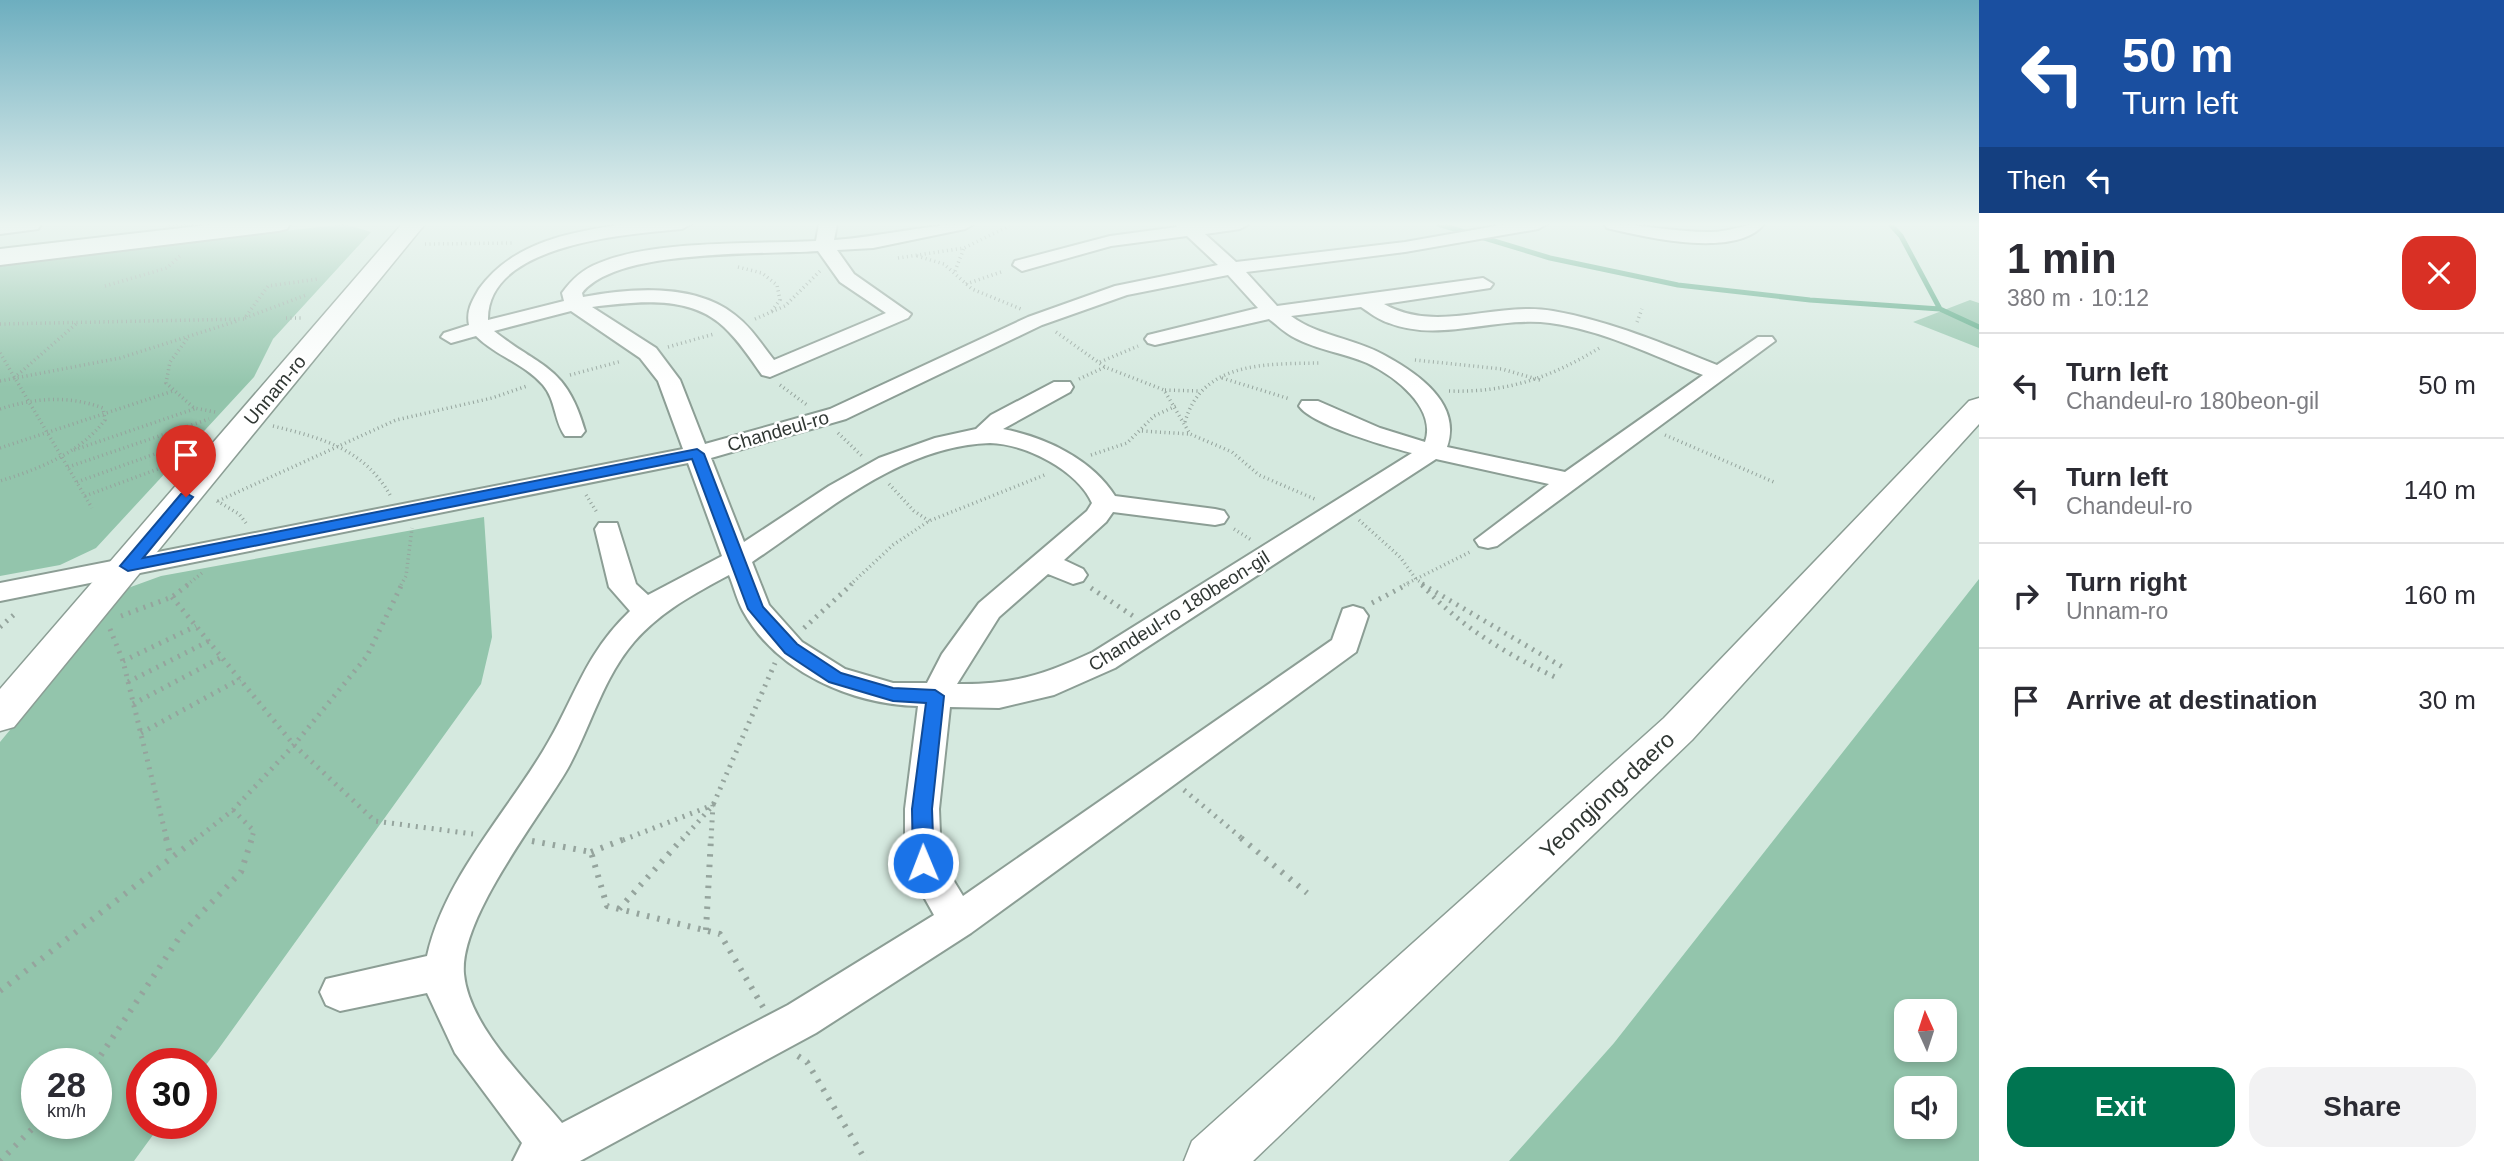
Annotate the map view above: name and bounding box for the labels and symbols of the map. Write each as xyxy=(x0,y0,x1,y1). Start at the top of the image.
street label: Unnam-ro xyxy=(240,351,310,429)
street label: Chandeul-ro xyxy=(725,406,831,456)
pin xyxy=(156,425,216,497)
street label: Chandeul-ro 180beon-gil xyxy=(1085,547,1273,675)
street label: Yeongjong-daero xyxy=(1534,726,1680,864)
position arrow xyxy=(886,826,960,900)
north arrow xyxy=(1894,999,1956,1062)
speed limit sign: 30 xyxy=(126,1048,217,1139)

